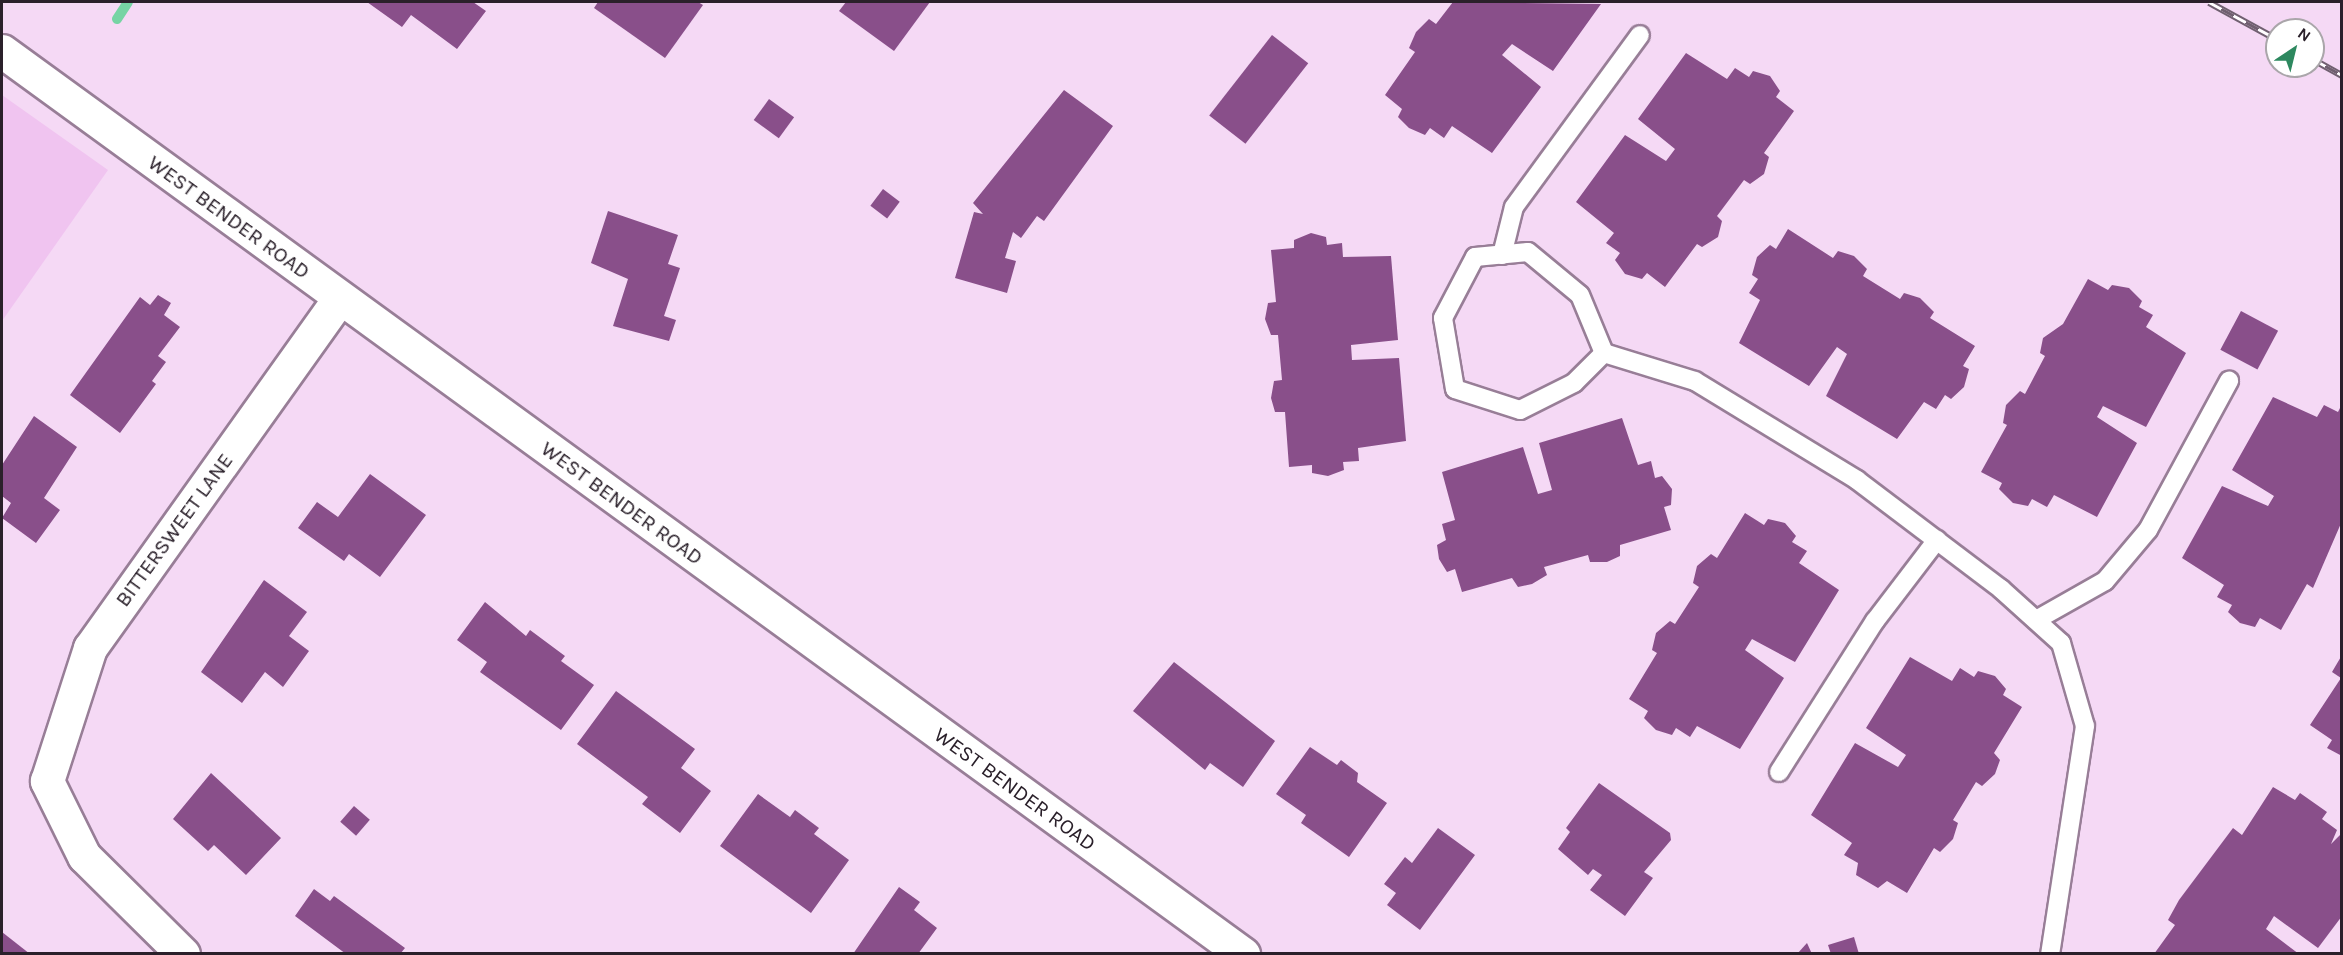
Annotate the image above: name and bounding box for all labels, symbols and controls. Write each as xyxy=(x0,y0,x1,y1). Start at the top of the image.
north arrow xyxy=(2265,18,2325,78)
text: N xyxy=(2294,23,2315,46)
street label: WEST BENDER ROAD xyxy=(143,150,315,284)
street label: WEST BENDER ROAD xyxy=(536,436,708,570)
street label: BITTERSWEET LANE xyxy=(110,448,238,612)
street label: WEST BENDER ROAD xyxy=(929,722,1101,856)

